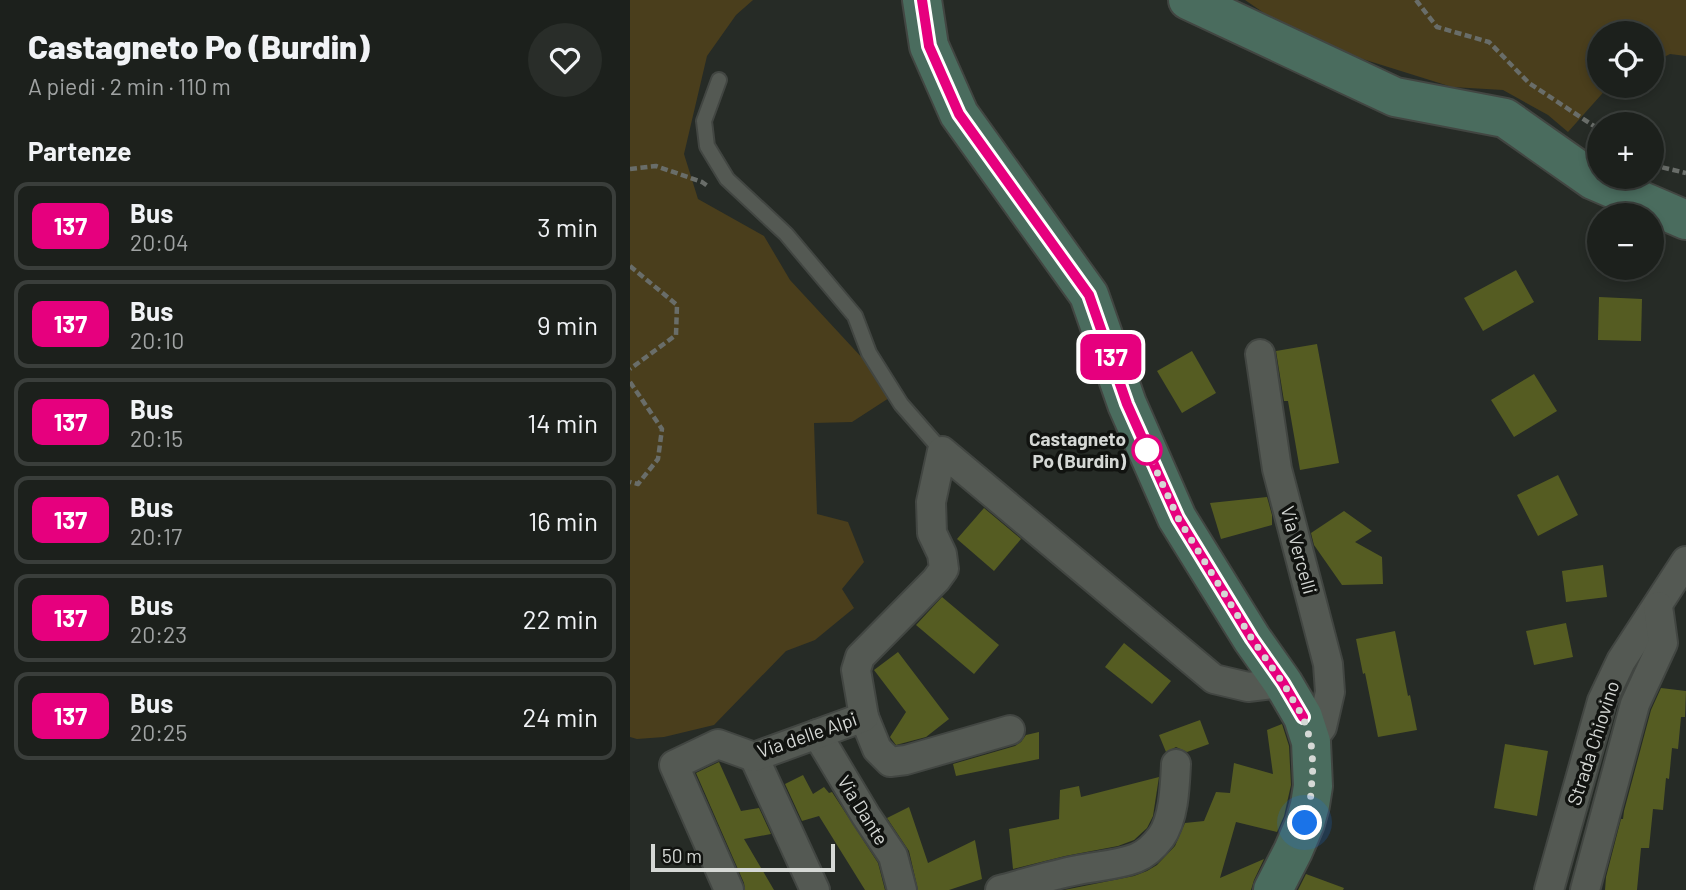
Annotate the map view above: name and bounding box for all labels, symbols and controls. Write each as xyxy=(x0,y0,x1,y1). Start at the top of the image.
map controls xyxy=(1587,21,1664,280)
button: locate xyxy=(1587,21,1664,98)
button: heart xyxy=(528,23,602,97)
text: Castagneto Po (Burdin) xyxy=(28,26,370,66)
text: A piedi · 2 min · 110 m xyxy=(28,72,231,100)
button: + xyxy=(1587,112,1664,189)
text: Partenze xyxy=(28,135,131,166)
text: Bus xyxy=(130,197,173,228)
button: − xyxy=(1587,203,1664,280)
text: 137 xyxy=(54,211,87,240)
text: 3 min xyxy=(537,211,598,242)
text: 20:04 xyxy=(130,228,189,256)
text: Bus xyxy=(130,295,173,326)
text: 137 xyxy=(54,309,87,338)
text: 9 min xyxy=(537,309,598,340)
text: 20:10 xyxy=(130,326,184,354)
line badge: 137 xyxy=(1071,334,1151,380)
text: 137 xyxy=(1094,342,1128,371)
text: Bus xyxy=(130,393,173,424)
text: 137 xyxy=(54,407,87,436)
text: 14 min xyxy=(527,407,598,438)
text: 20:15 xyxy=(130,424,183,452)
place label: Castagneto Po (Burdin) xyxy=(1029,427,1126,472)
marker: Castagneto Po (Burdin) xyxy=(1132,435,1162,465)
text: Bus xyxy=(130,491,173,522)
street label: Via Vercelli xyxy=(1277,503,1322,596)
text: 137 xyxy=(54,505,87,534)
text: 16 min xyxy=(528,505,598,536)
text: 20:17 xyxy=(130,522,182,550)
text: Bus xyxy=(130,589,173,620)
text: 137 xyxy=(54,603,87,632)
text: 22 min xyxy=(523,603,598,634)
text: 20:23 xyxy=(130,620,187,648)
street label: Strada Chiovino xyxy=(1562,678,1623,808)
text: Bus xyxy=(130,687,173,718)
text: 137 xyxy=(54,701,87,730)
text: 24 min xyxy=(522,701,598,732)
street label: Via delle Alpi xyxy=(754,707,860,762)
text: 20:25 xyxy=(130,718,187,746)
street label: Via Dante xyxy=(833,771,894,849)
your location xyxy=(1287,805,1322,840)
scale bar xyxy=(651,841,835,873)
text: 50 m xyxy=(662,844,702,867)

